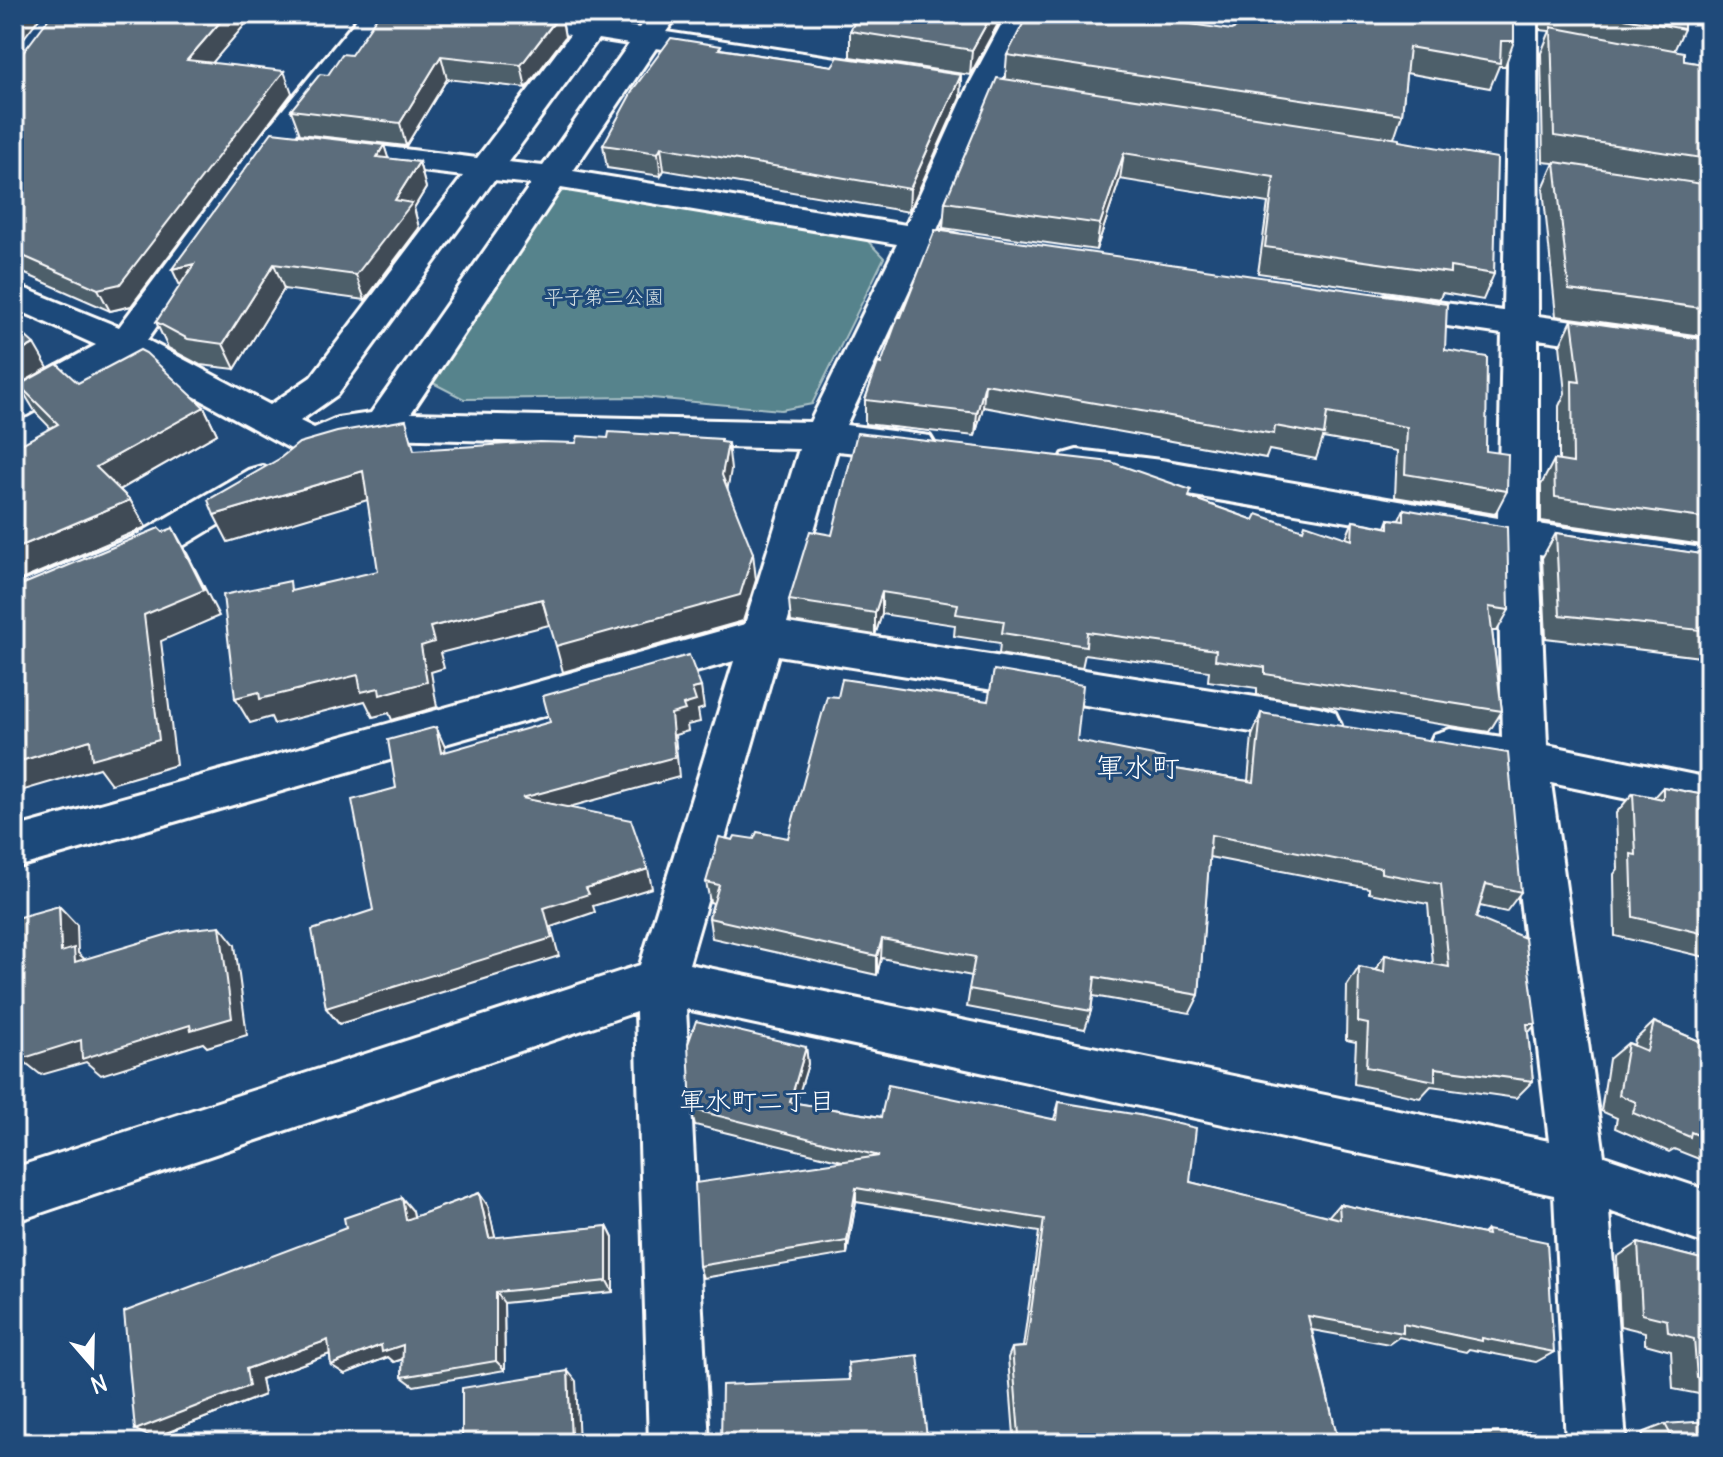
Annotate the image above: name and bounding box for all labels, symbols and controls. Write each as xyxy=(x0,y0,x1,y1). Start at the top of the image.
park label: 平子第二公園 xyxy=(544,284,664,309)
district label: 軍水町 xyxy=(1096,749,1180,785)
district label: 軍水町二丁目 xyxy=(679,1084,835,1117)
north arrow xyxy=(52,1325,132,1405)
text: N xyxy=(87,1368,111,1400)

